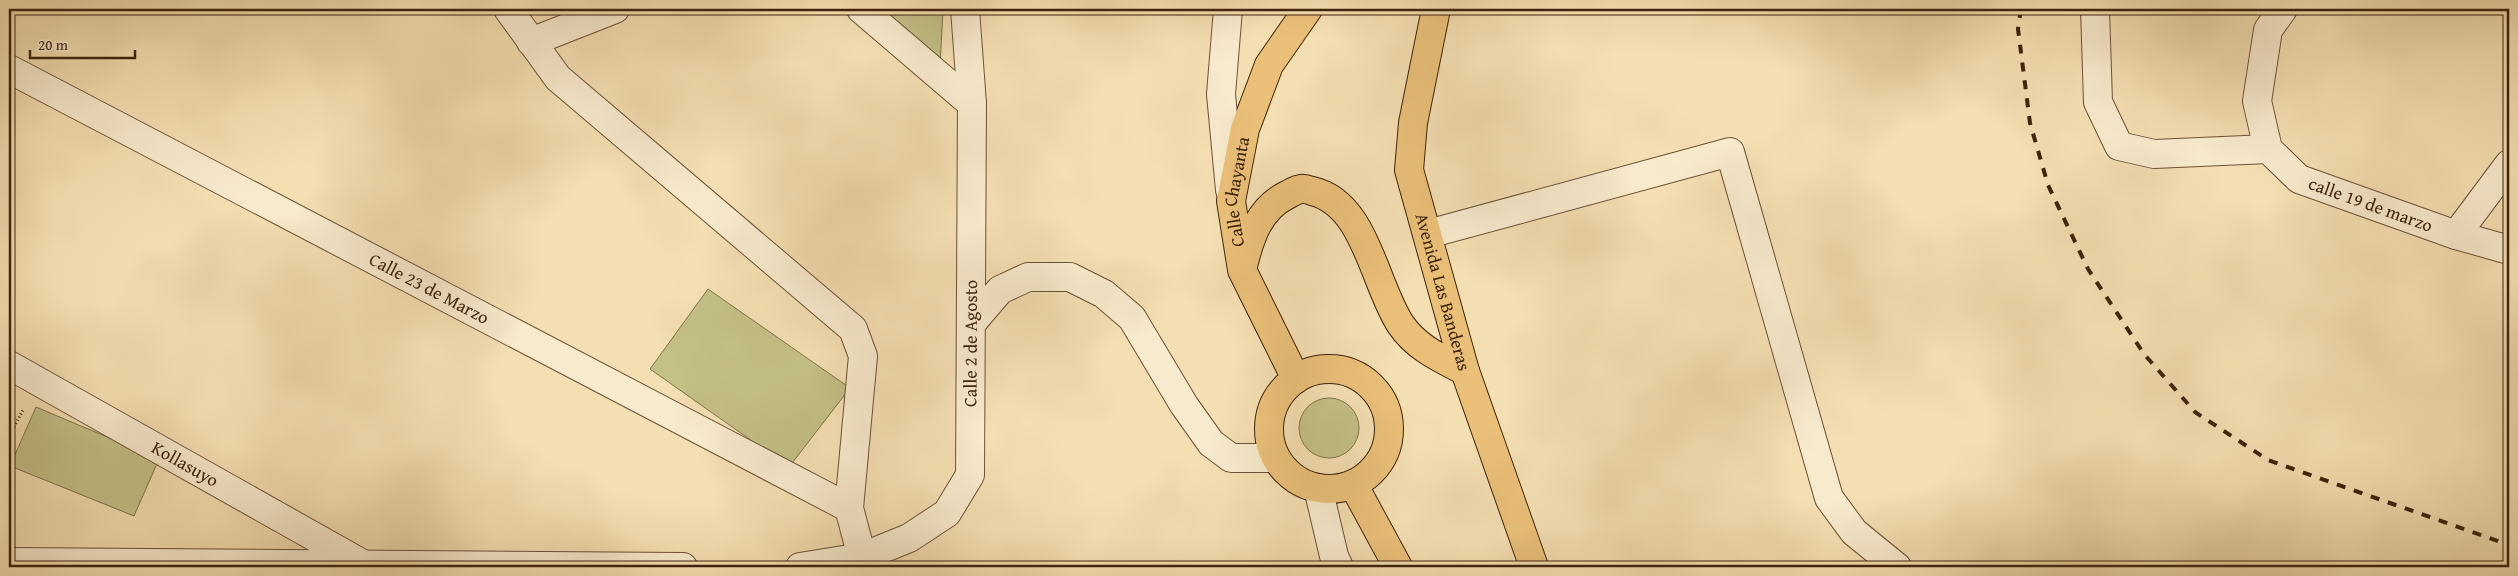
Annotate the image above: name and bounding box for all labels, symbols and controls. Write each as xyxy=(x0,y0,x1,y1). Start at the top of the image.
scale bar xyxy=(30,28,135,60)
text: 20 m xyxy=(38,34,69,55)
street label: Calle Chayanta xyxy=(1216,134,1256,249)
street label: calle 19 de marzo xyxy=(2305,169,2437,239)
street label: Avenida Las Banderas xyxy=(1409,210,1478,374)
street label: Calle 23 de Marzo xyxy=(365,246,494,331)
street label: Calle 2 de Agosto xyxy=(956,280,984,407)
street label: Kollasuyo xyxy=(147,434,224,493)

